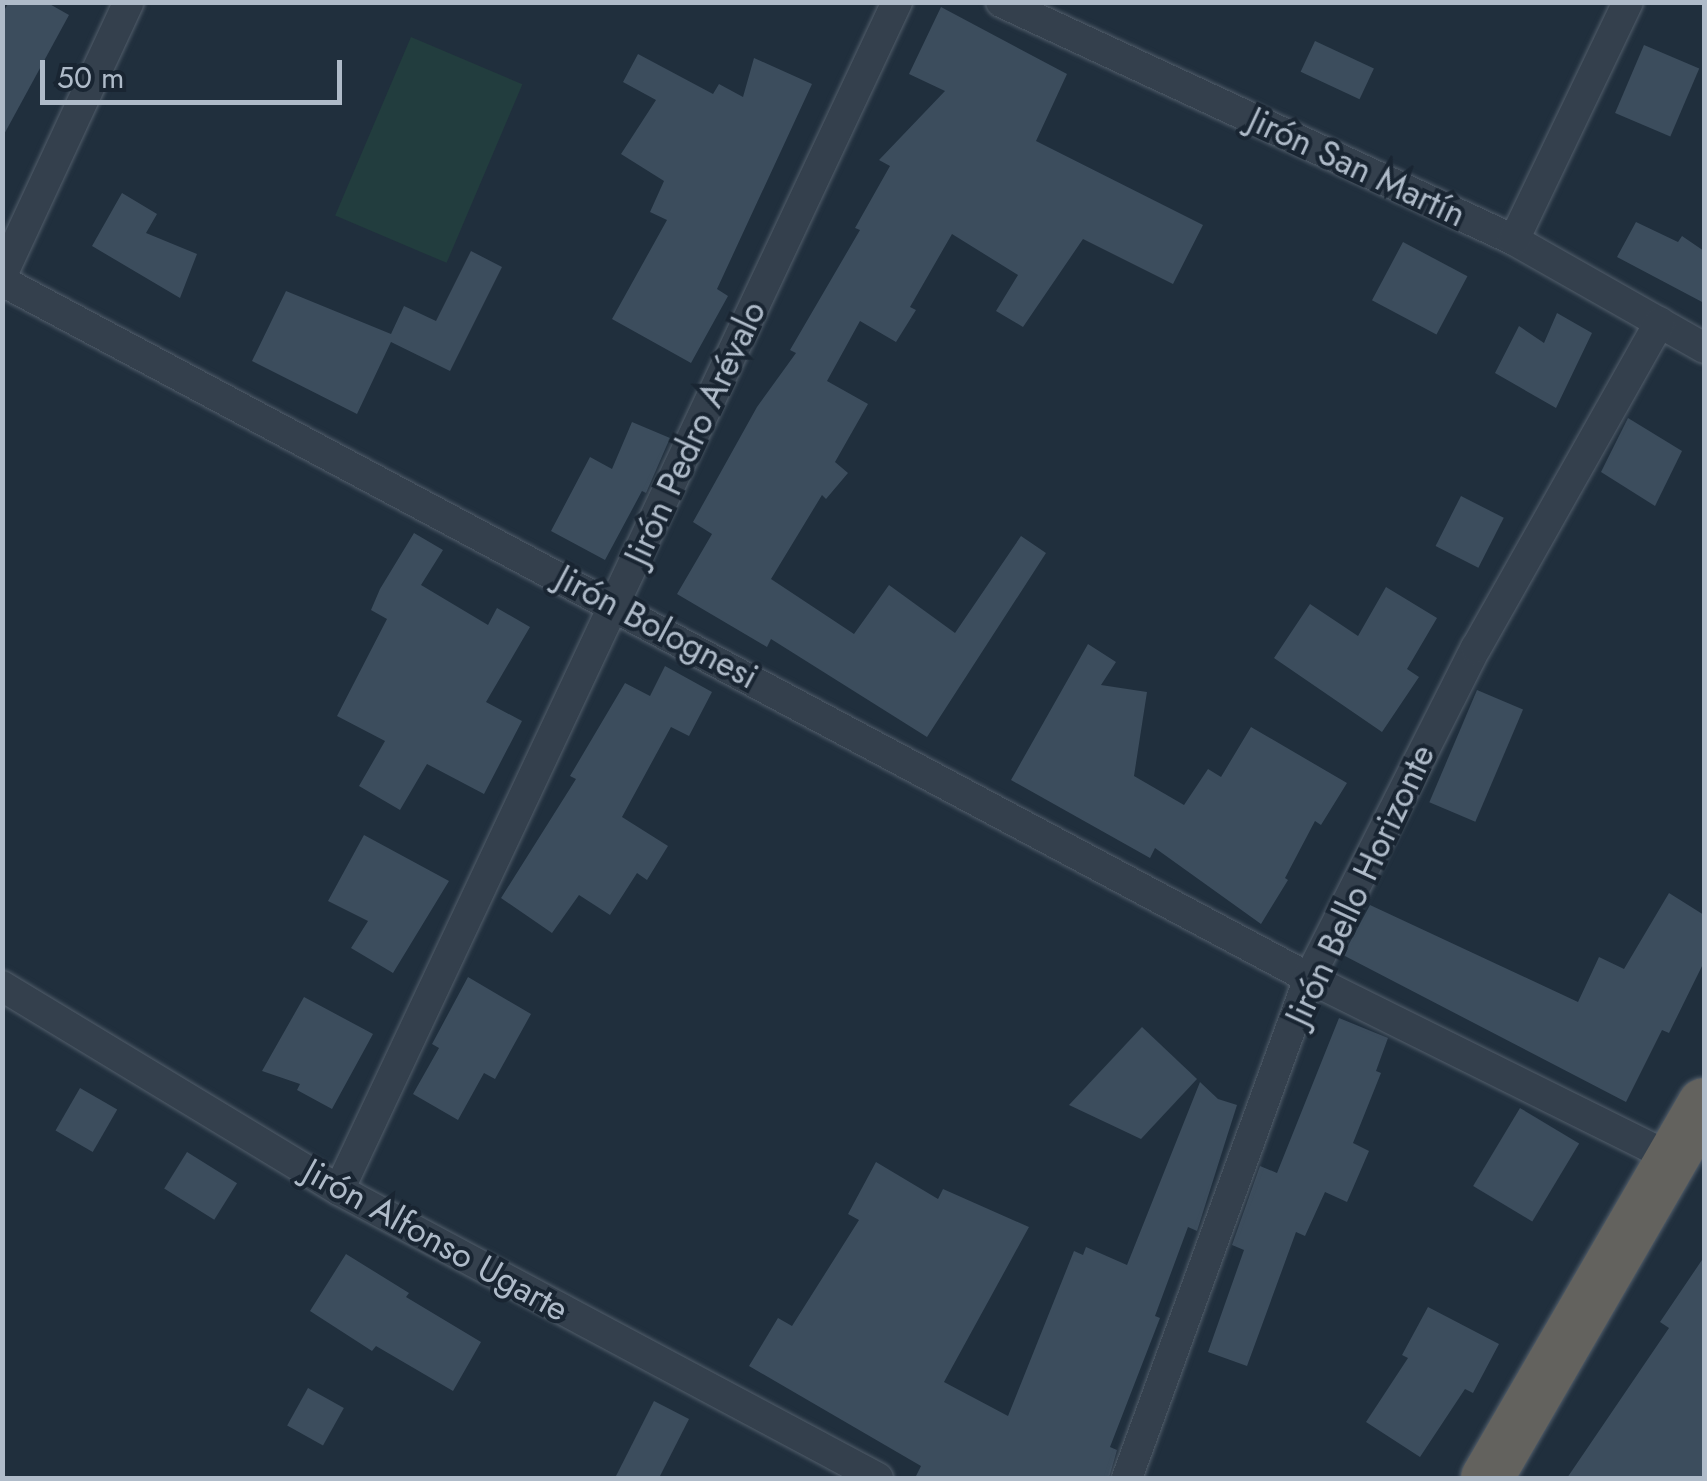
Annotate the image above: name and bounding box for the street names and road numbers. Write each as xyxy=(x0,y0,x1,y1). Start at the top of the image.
street label: Jirón San Martín xyxy=(1242,98,1472,236)
street label: Jirón Pedro Arévalo xyxy=(616,295,774,571)
street label: Jirón Bolognesi xyxy=(549,556,765,698)
street label: Jirón Bello Horizonte xyxy=(1277,738,1443,1032)
street label: Jirón Alfonso Ugarte xyxy=(296,1150,576,1330)

